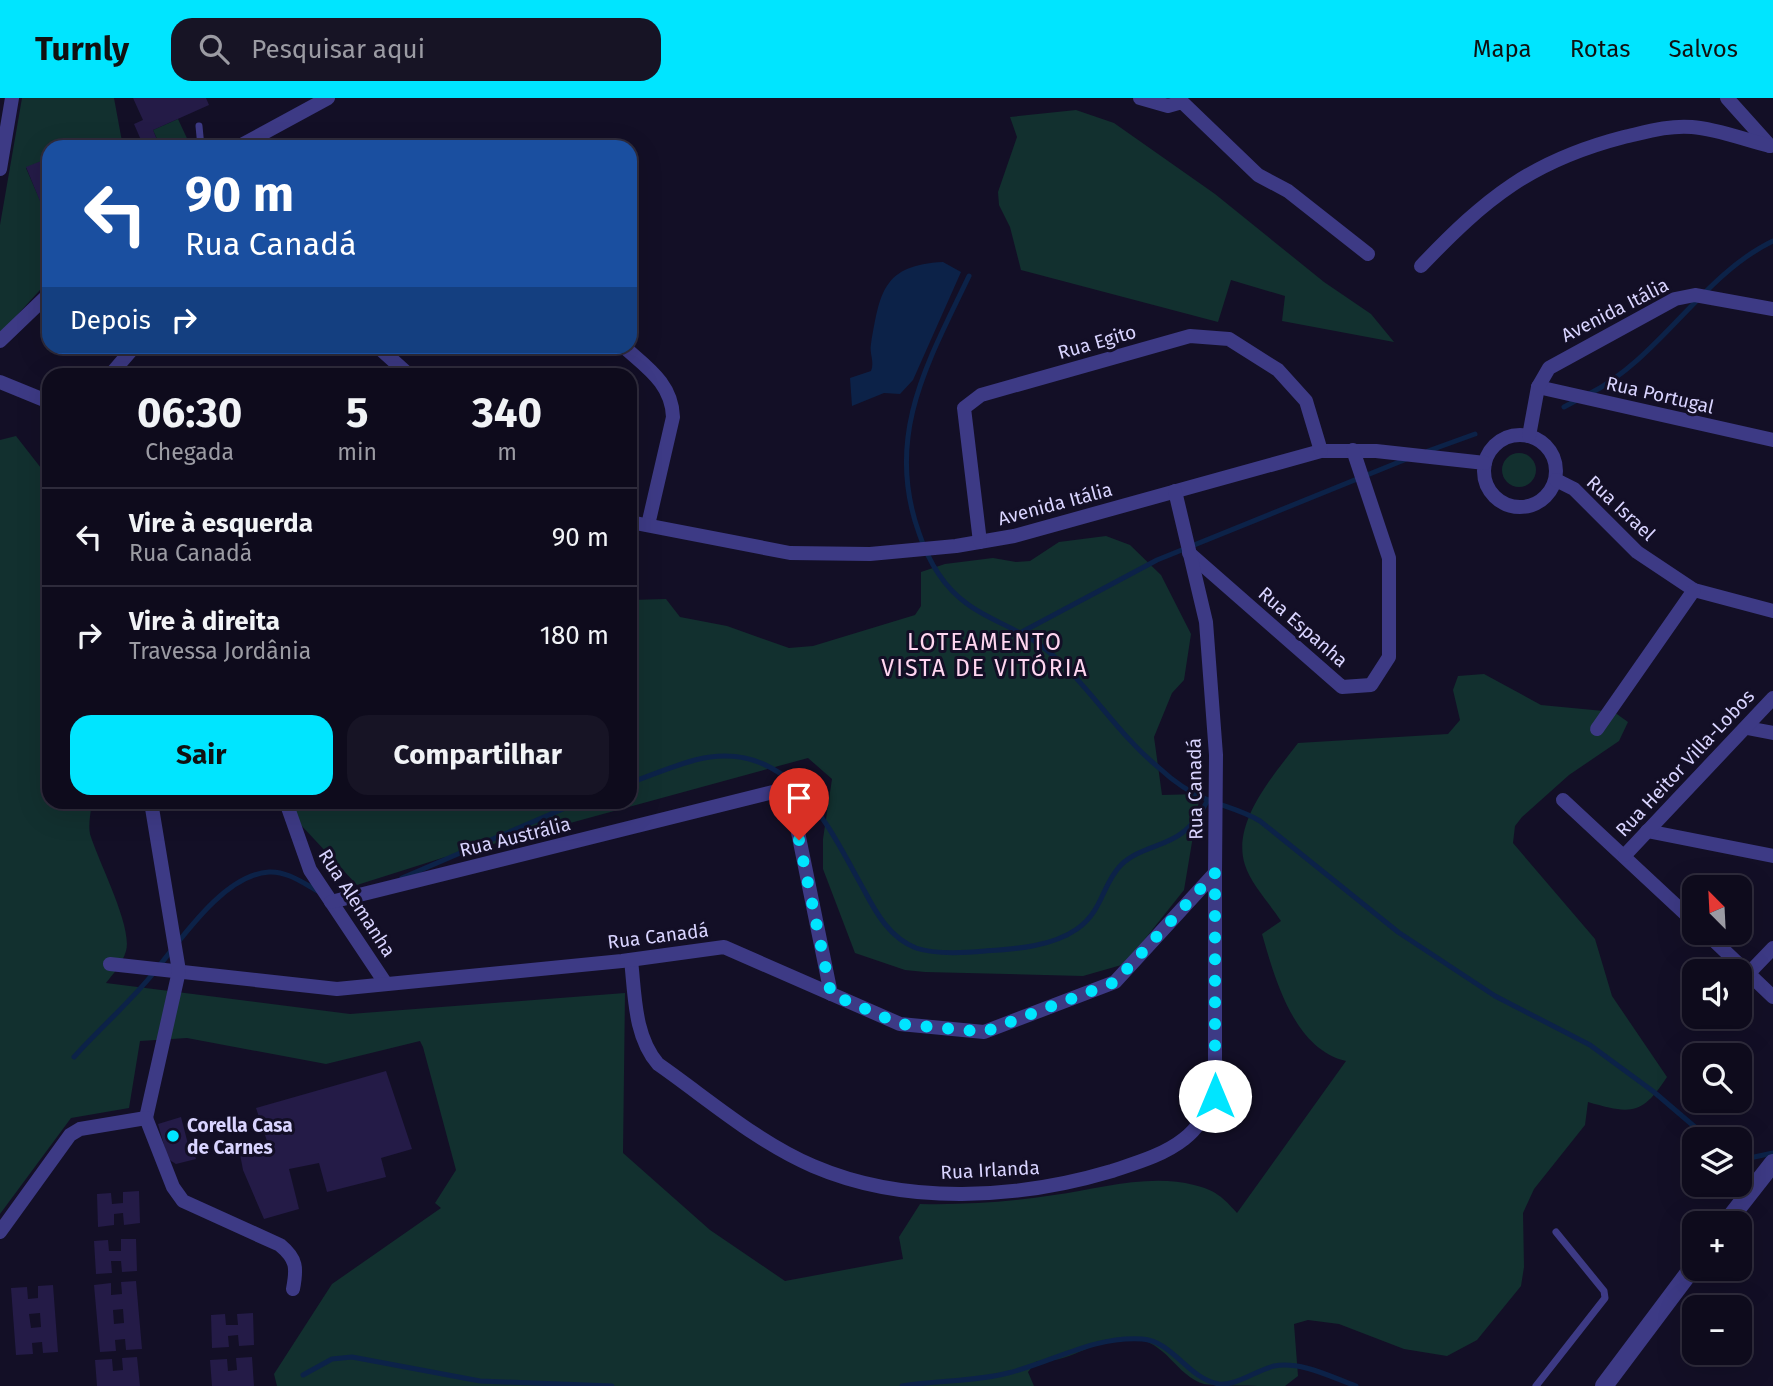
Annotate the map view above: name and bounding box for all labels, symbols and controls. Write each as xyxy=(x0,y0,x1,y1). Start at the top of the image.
search box xyxy=(171,18,661,81)
text: Turnly xyxy=(35,29,129,69)
icon: search xyxy=(195,30,233,68)
text: Pesquisar aqui xyxy=(251,34,425,65)
text: Mapa xyxy=(1473,35,1532,63)
text: Rotas xyxy=(1570,35,1630,63)
text: Salvos xyxy=(1668,35,1738,63)
text: 90 m xyxy=(185,165,294,224)
icon: left xyxy=(70,168,161,259)
text: Rua Canadá xyxy=(185,225,357,263)
street label: Avenida Itália xyxy=(1557,273,1673,347)
icon: right xyxy=(165,301,203,339)
text: Depois xyxy=(70,305,151,336)
street label: Rua Egito xyxy=(1055,320,1139,364)
street label: Rua Portugal xyxy=(1604,371,1717,419)
text: 06:30 xyxy=(137,388,242,438)
text: 5 xyxy=(346,388,368,438)
text: 340 xyxy=(472,388,542,438)
text: Chegada xyxy=(145,438,234,466)
text: min xyxy=(337,438,377,466)
text: m xyxy=(497,438,517,466)
street label: Rua Israel xyxy=(1582,470,1660,546)
street label: Avenida Itália xyxy=(995,478,1115,530)
text: Vire à esquerda xyxy=(129,508,313,539)
icon: left xyxy=(70,518,108,556)
text: 90 m xyxy=(552,522,609,553)
text: Rua Canadá xyxy=(129,539,252,567)
street label: Rua Espanha xyxy=(1254,582,1352,672)
text: Vire à direita xyxy=(129,606,280,637)
icon: right xyxy=(70,616,108,654)
text: 180 m xyxy=(540,620,609,651)
district label: LOTEAMENTO VISTA DE VITÓRIA xyxy=(881,628,1089,682)
text: Travessa Jordânia xyxy=(129,637,311,665)
street label: Rua Heitor Villa-Lobos xyxy=(1611,685,1759,841)
button: Sair xyxy=(70,715,333,795)
button: Compartilhar xyxy=(347,715,609,795)
street label: Rua Canadá xyxy=(1183,738,1207,840)
pin xyxy=(769,768,829,840)
icon: arrive xyxy=(780,779,818,817)
street label: Rua Austrália xyxy=(457,812,573,862)
street label: Rua Alemanha xyxy=(314,845,400,961)
north arrow xyxy=(1682,875,1752,945)
map controls xyxy=(1682,875,1752,1365)
street label: Rua Canadá xyxy=(606,918,710,954)
button: sound xyxy=(1682,959,1752,1029)
button: search xyxy=(1682,1043,1752,1113)
position arrow xyxy=(1178,1059,1252,1133)
place label: Corella Casa de Carnes xyxy=(187,1114,293,1159)
button: layers xyxy=(1682,1127,1752,1197)
marker: Corella Casa de Carnes xyxy=(165,1128,181,1144)
street label: Rua Irlanda xyxy=(940,1156,1040,1184)
button: + xyxy=(1682,1211,1752,1281)
button: − xyxy=(1682,1295,1752,1365)

